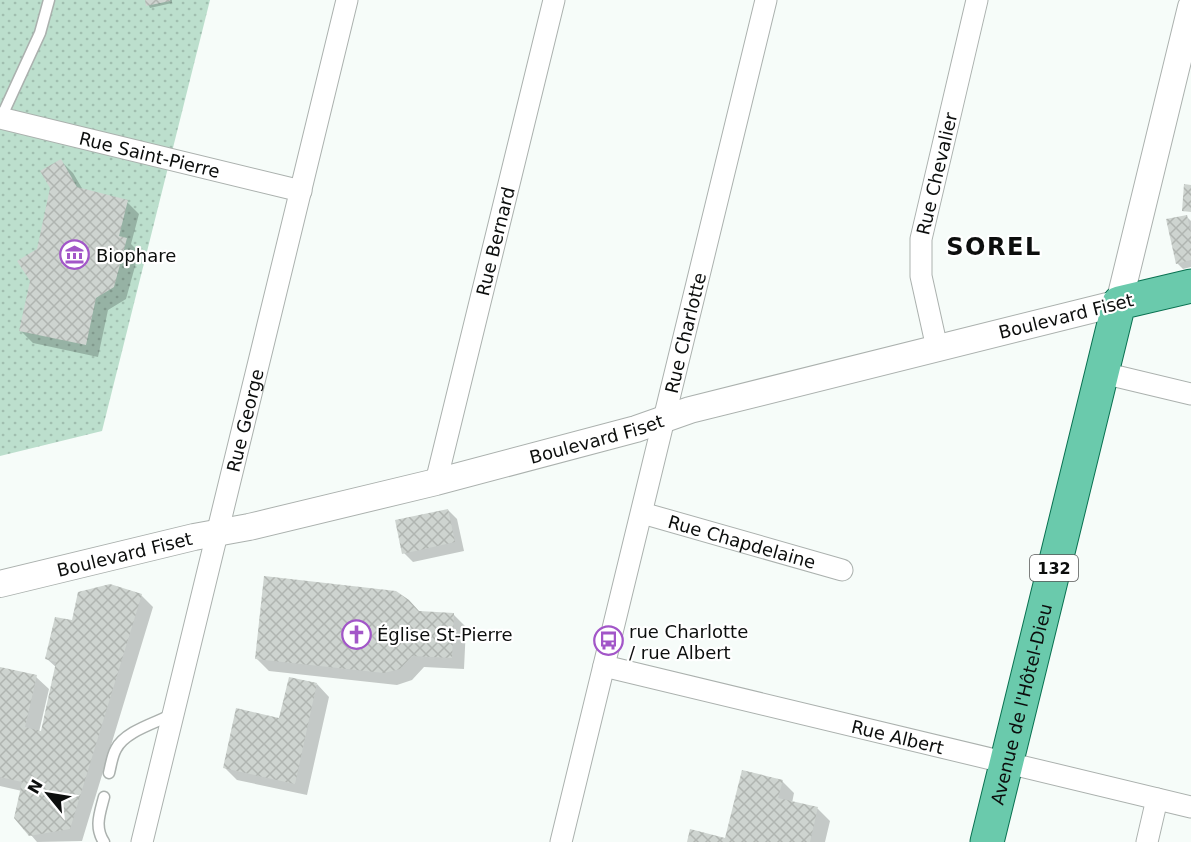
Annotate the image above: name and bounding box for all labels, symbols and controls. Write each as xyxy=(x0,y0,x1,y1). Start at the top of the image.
street label: Rue Chevalier xyxy=(912,110,961,237)
street label: Rue Saint-Pierre xyxy=(77,127,222,181)
street label: Rue Bernard xyxy=(472,184,518,298)
district label: SOREL xyxy=(946,233,1042,261)
museum icon: Biophare xyxy=(59,239,91,271)
place label: Biophare xyxy=(96,245,176,266)
street label: Rue Charlotte xyxy=(660,270,710,395)
street label: Boulevard Fiset xyxy=(996,289,1136,343)
street label: Rue George xyxy=(222,367,267,474)
street label: Boulevard Fiset xyxy=(527,410,666,467)
street label: Rue Chapdelaine xyxy=(666,511,818,572)
street label: Boulevard Fiset xyxy=(55,527,194,580)
road number: 132 xyxy=(1030,555,1078,581)
street label: Avenue de l'Hôtel-Dieu xyxy=(986,601,1056,807)
church icon: Église St-Pierre xyxy=(340,618,372,650)
place label: rue Charlotte / rue Albert xyxy=(629,621,748,663)
place label: Église St-Pierre xyxy=(377,624,513,645)
bus stop icon: rue Charlotte / rue Albert xyxy=(592,625,624,657)
street label: Rue Albert xyxy=(849,715,946,758)
north arrow xyxy=(18,764,78,824)
text: N xyxy=(24,776,47,797)

